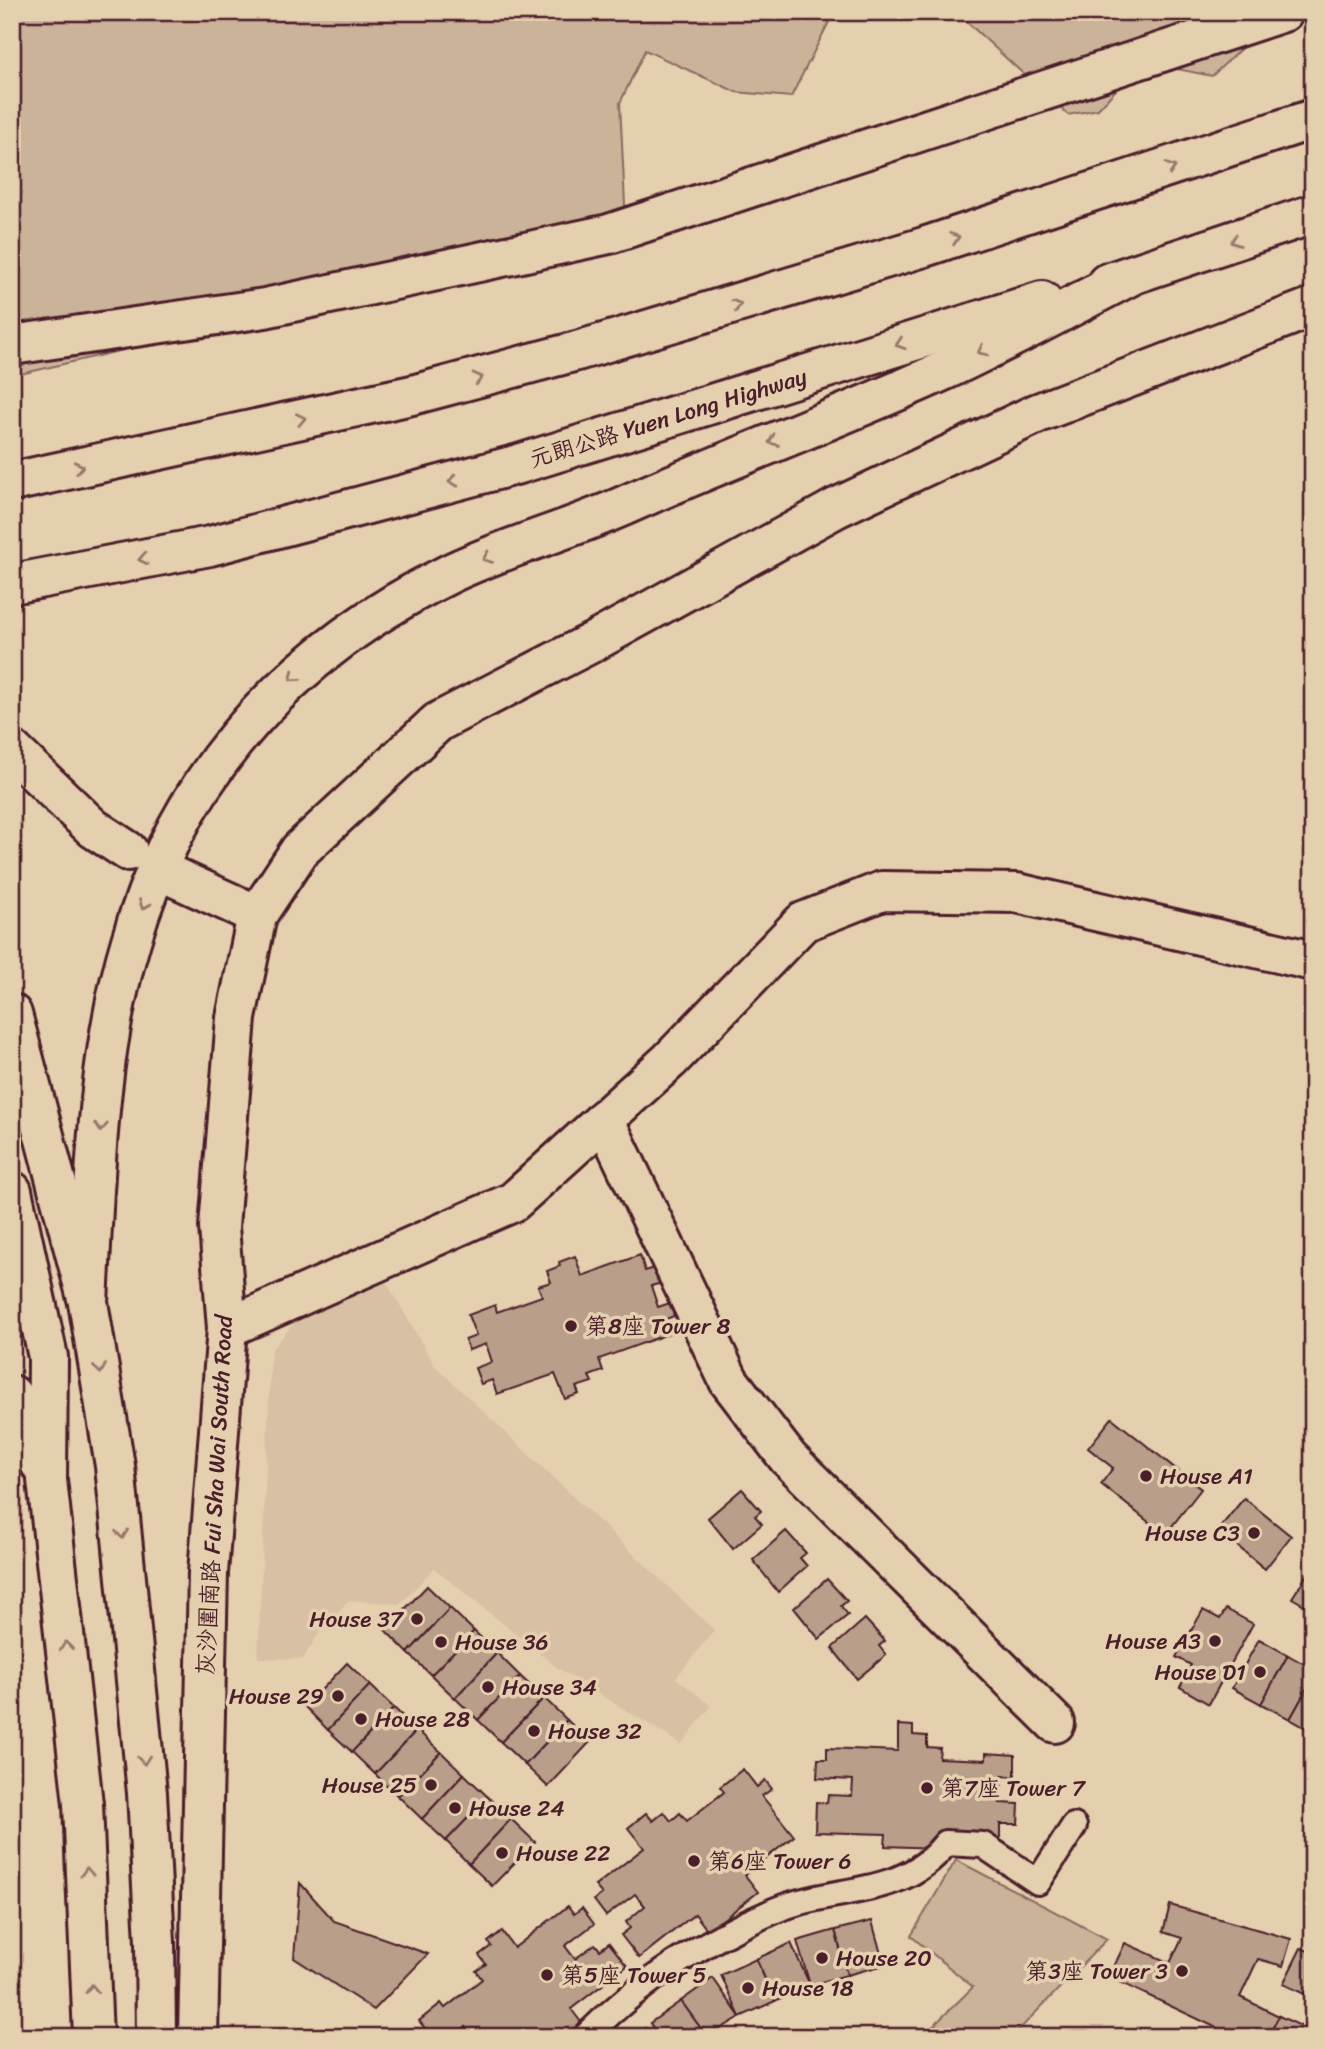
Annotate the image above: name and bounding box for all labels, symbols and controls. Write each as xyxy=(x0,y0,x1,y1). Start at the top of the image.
one-way arrow xyxy=(1165,161,1177,176)
one-way arrow xyxy=(948,231,960,246)
one-way arrow xyxy=(1229,233,1241,247)
one-way arrow xyxy=(731,298,743,313)
one-way arrow xyxy=(895,335,907,350)
one-way arrow xyxy=(977,343,989,357)
street label: 元朗公路 Yuen Long Highway xyxy=(524,356,812,480)
one-way arrow xyxy=(472,372,484,386)
one-way arrow xyxy=(295,413,307,428)
one-way arrow xyxy=(768,433,781,447)
one-way arrow xyxy=(73,461,85,476)
one-way arrow xyxy=(447,473,459,487)
one-way arrow xyxy=(481,550,494,564)
one-way arrow xyxy=(137,551,149,566)
one-way arrow xyxy=(289,668,302,681)
one-way arrow xyxy=(138,899,152,911)
one-way arrow xyxy=(94,1122,109,1133)
place label: 第8座 Tower 8 xyxy=(585,1306,730,1347)
street label: 灰沙圍南路 Fui Sha Wai South Road xyxy=(185,1312,245,1676)
marker: 第8座 Tower 8 xyxy=(563,1318,579,1334)
one-way arrow xyxy=(92,1363,107,1375)
place label: House A1 xyxy=(1160,1456,1253,1497)
marker: House A1 xyxy=(1138,1468,1154,1484)
place label: House C3 xyxy=(1145,1513,1240,1554)
marker: House C3 xyxy=(1246,1525,1262,1541)
one-way arrow xyxy=(114,1529,129,1540)
place label: House 37 xyxy=(309,1599,405,1640)
marker: House 37 xyxy=(409,1611,425,1627)
place label: House A3 xyxy=(1105,1621,1201,1662)
place label: House 36 xyxy=(455,1622,549,1663)
marker: House A3 xyxy=(1207,1633,1223,1649)
marker: House 36 xyxy=(433,1634,449,1650)
one-way arrow xyxy=(59,1640,74,1652)
place label: House D1 xyxy=(1154,1652,1246,1693)
marker: House D1 xyxy=(1252,1664,1268,1680)
place label: House 34 xyxy=(502,1667,597,1708)
place label: House 29 xyxy=(229,1676,324,1717)
marker: House 34 xyxy=(480,1679,496,1695)
marker: House 29 xyxy=(330,1688,346,1704)
place label: House 28 xyxy=(375,1699,470,1740)
marker: House 28 xyxy=(353,1711,369,1727)
place label: House 32 xyxy=(548,1711,642,1752)
marker: House 32 xyxy=(526,1723,542,1739)
one-way arrow xyxy=(136,1755,151,1766)
place label: House 25 xyxy=(322,1765,417,1806)
place label: 第7座 Tower 7 xyxy=(941,1768,1087,1809)
marker: House 25 xyxy=(423,1777,439,1793)
marker: 第7座 Tower 7 xyxy=(919,1780,935,1796)
place label: House 24 xyxy=(469,1788,565,1829)
marker: House 24 xyxy=(447,1800,463,1816)
place label: House 22 xyxy=(516,1833,610,1874)
place label: 第6座 Tower 6 xyxy=(708,1841,852,1882)
marker: House 22 xyxy=(494,1845,510,1861)
marker: 第6座 Tower 6 xyxy=(686,1853,702,1869)
one-way arrow xyxy=(79,1867,94,1878)
place label: House 20 xyxy=(836,1938,932,1979)
marker: House 20 xyxy=(814,1950,830,1966)
place label: 第3座 Tower 3 xyxy=(1025,1951,1168,1992)
place label: 第5座 Tower 5 xyxy=(561,1955,707,1996)
marker: 第3座 Tower 3 xyxy=(1174,1963,1190,1979)
marker: 第5座 Tower 5 xyxy=(539,1967,555,1983)
place label: House 18 xyxy=(762,1968,854,2009)
marker: House 18 xyxy=(740,1980,756,1996)
one-way arrow xyxy=(84,1983,99,1994)

